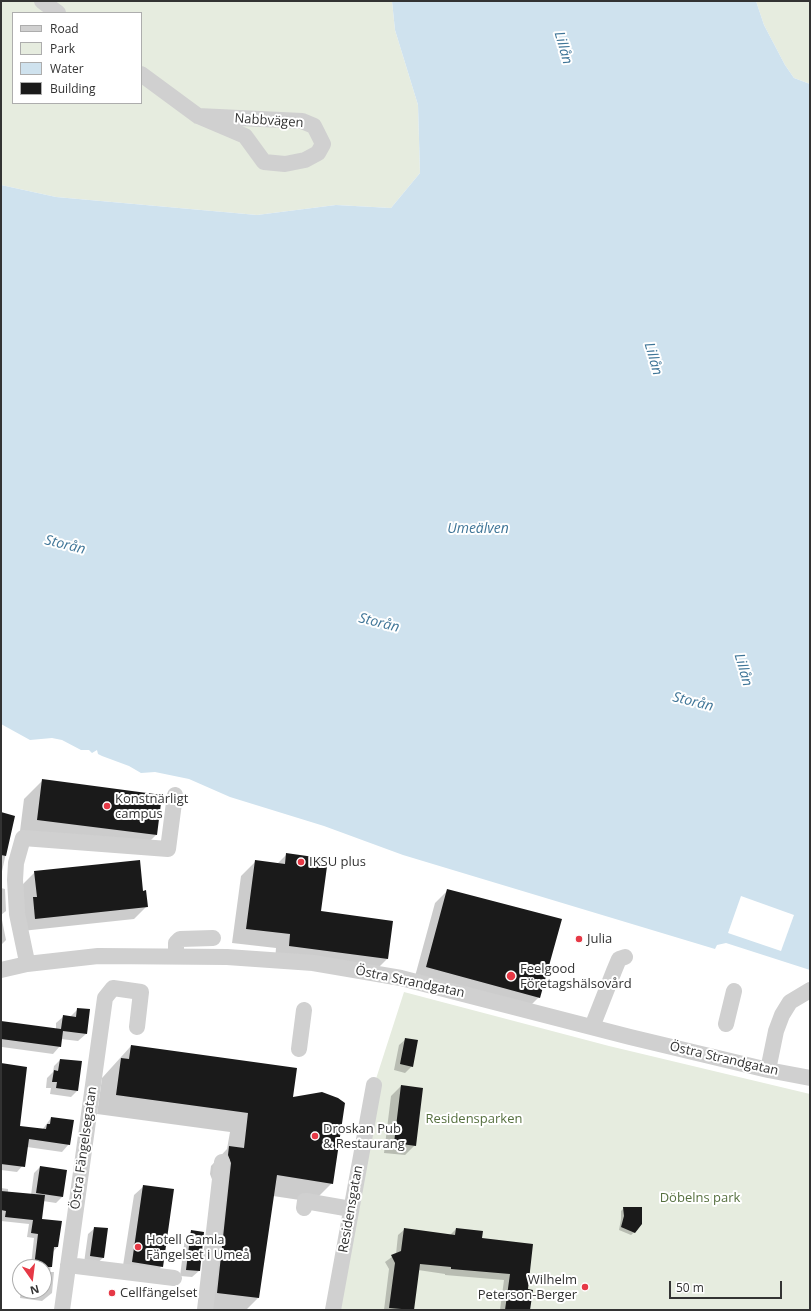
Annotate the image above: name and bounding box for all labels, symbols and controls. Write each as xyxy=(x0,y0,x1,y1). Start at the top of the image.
legend xyxy=(12,12,142,104)
text: Road xyxy=(50,20,79,37)
water label: Lillån xyxy=(550,30,576,66)
text: Park xyxy=(50,40,75,57)
text: Water xyxy=(50,60,84,77)
text: Building xyxy=(50,80,95,97)
street label: Nabbvägen xyxy=(234,111,304,131)
water label: Lillån xyxy=(640,341,666,377)
water label: Umeälven xyxy=(447,521,509,537)
water label: Storån xyxy=(43,532,87,558)
water label: Storån xyxy=(357,610,401,636)
water label: Lillån xyxy=(730,652,756,688)
water label: Storån xyxy=(671,689,715,715)
place label: Konstnärligt campus xyxy=(115,791,188,822)
marker: Konstnärligt campus xyxy=(102,801,112,811)
place label: IKSU plus xyxy=(309,854,366,870)
marker: IKSU plus xyxy=(296,857,306,867)
place label: Julia xyxy=(587,931,612,947)
marker: Julia xyxy=(574,934,584,944)
place label: Feelgood Företagshälsovård xyxy=(520,961,632,992)
street label: Östra Strandgatan xyxy=(354,963,466,1001)
marker: Feelgood Företagshälsovård xyxy=(505,970,517,982)
street label: Östra Strandgatan xyxy=(668,1039,780,1079)
street label: Östra Fängelsegatan xyxy=(68,1086,100,1210)
park label: Residensparken xyxy=(426,1111,522,1127)
place label: Droskan Pub & Restaurang xyxy=(323,1121,405,1152)
marker: Droskan Pub & Restaurang xyxy=(310,1131,320,1141)
street label: Residensgatan xyxy=(336,1164,366,1254)
park label: Döbelns park xyxy=(660,1190,740,1206)
place label: Hotell Gamla Fängelset i Umeå xyxy=(146,1232,250,1263)
marker: Hotell Gamla Fängelset i Umeå xyxy=(133,1242,143,1252)
north arrow xyxy=(12,1259,52,1299)
place label: Wilhelm Peterson-Berger xyxy=(478,1272,577,1303)
scale bar xyxy=(671,1273,784,1299)
text: 50 m xyxy=(676,1279,704,1296)
text: N xyxy=(29,1282,41,1299)
marker: Wilhelm Peterson-Berger xyxy=(580,1282,590,1292)
place label: Cellfängelset xyxy=(120,1285,197,1301)
marker: Cellfängelset xyxy=(107,1288,117,1298)

